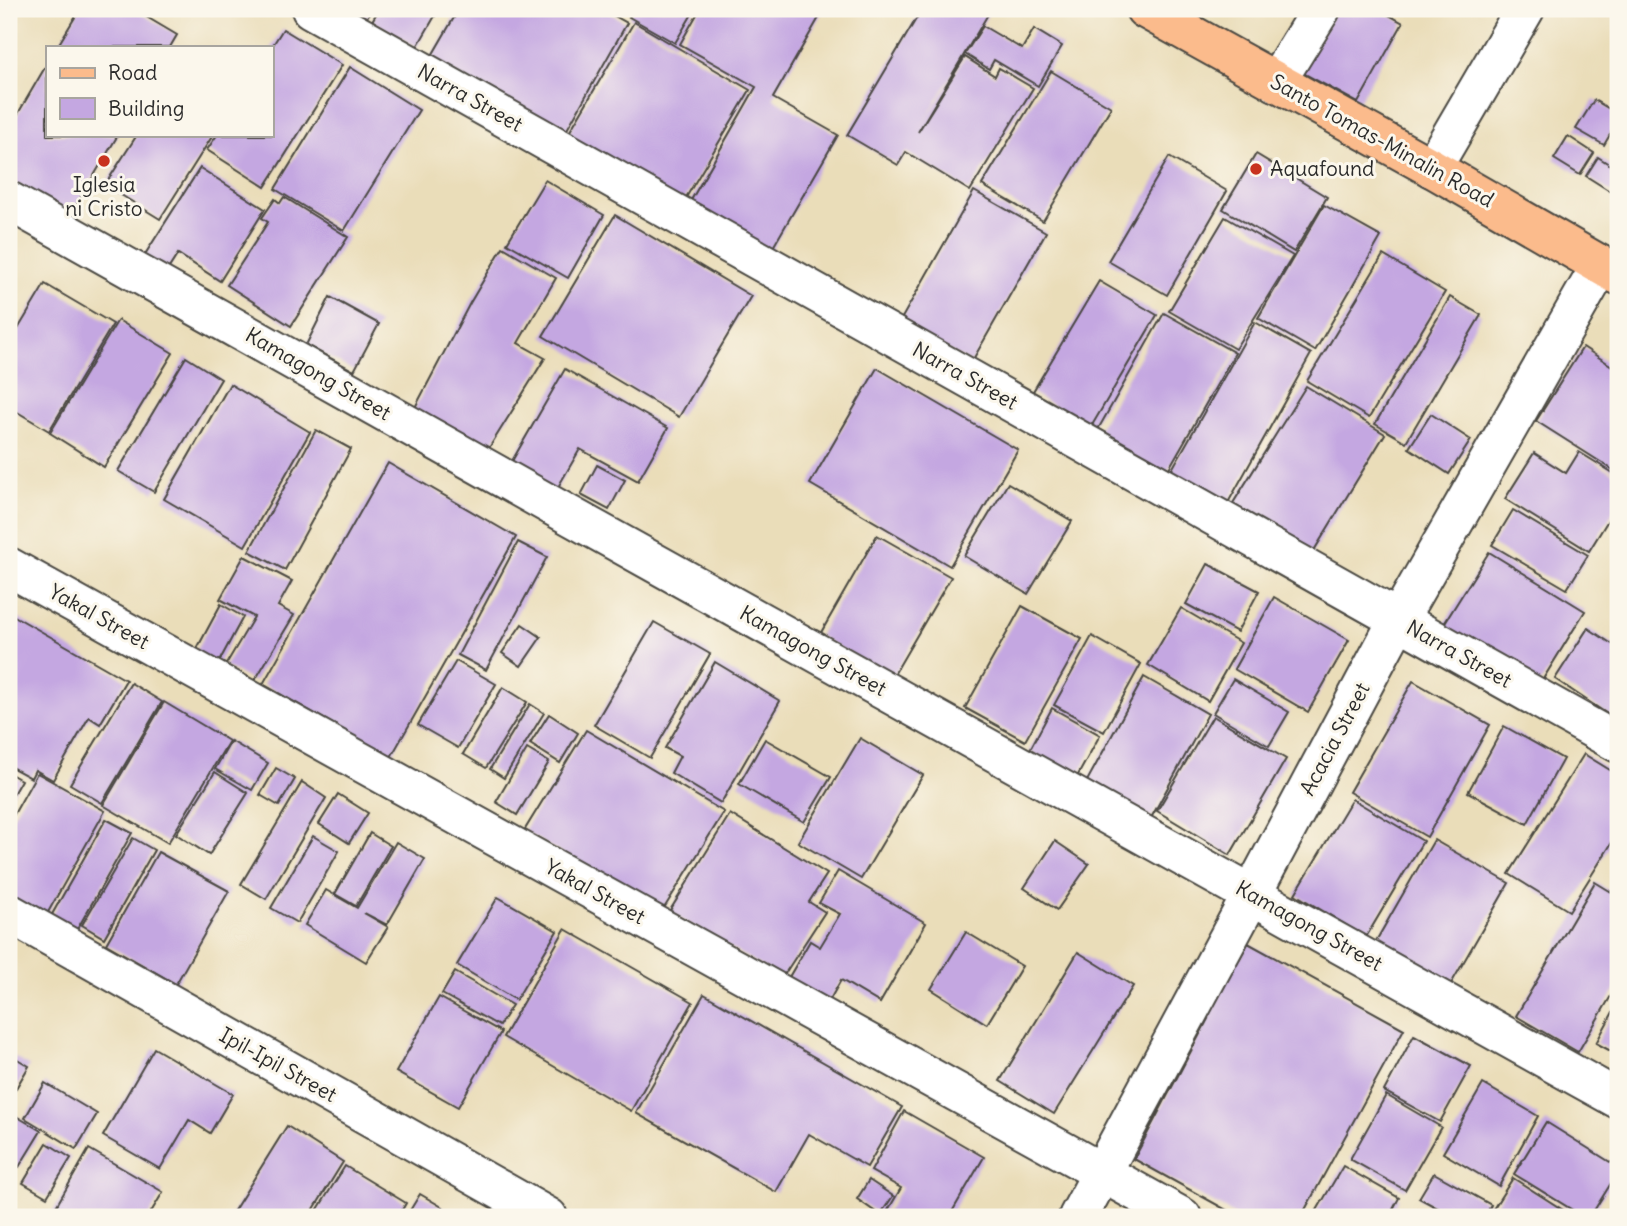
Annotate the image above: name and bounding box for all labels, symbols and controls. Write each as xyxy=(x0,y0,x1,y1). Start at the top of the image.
legend xyxy=(46,46,273,136)
street label: Narra Street xyxy=(413,58,528,138)
text: Road xyxy=(108,59,157,86)
street label: Santo Tomas-Minalin Road xyxy=(1266,68,1499,213)
text: Building xyxy=(108,95,184,122)
marker: Iglesia ni Cristo xyxy=(96,153,112,169)
place label: Aquafound xyxy=(1270,155,1374,182)
marker: Aquafound xyxy=(1248,161,1264,177)
place label: Iglesia ni Cristo xyxy=(65,171,143,222)
street label: Kamagong Street xyxy=(241,321,396,426)
street label: Narra Street xyxy=(908,336,1023,416)
street label: Yakal Street xyxy=(44,578,154,655)
street label: Kamagong Street xyxy=(735,599,891,702)
street label: Narra Street xyxy=(1402,614,1517,694)
street label: Acacia Street xyxy=(1293,678,1376,800)
street label: Yakal Street xyxy=(540,853,650,930)
street label: Kamagong Street xyxy=(1231,874,1387,977)
street label: Ipil-Ipil Street xyxy=(215,1021,342,1108)

